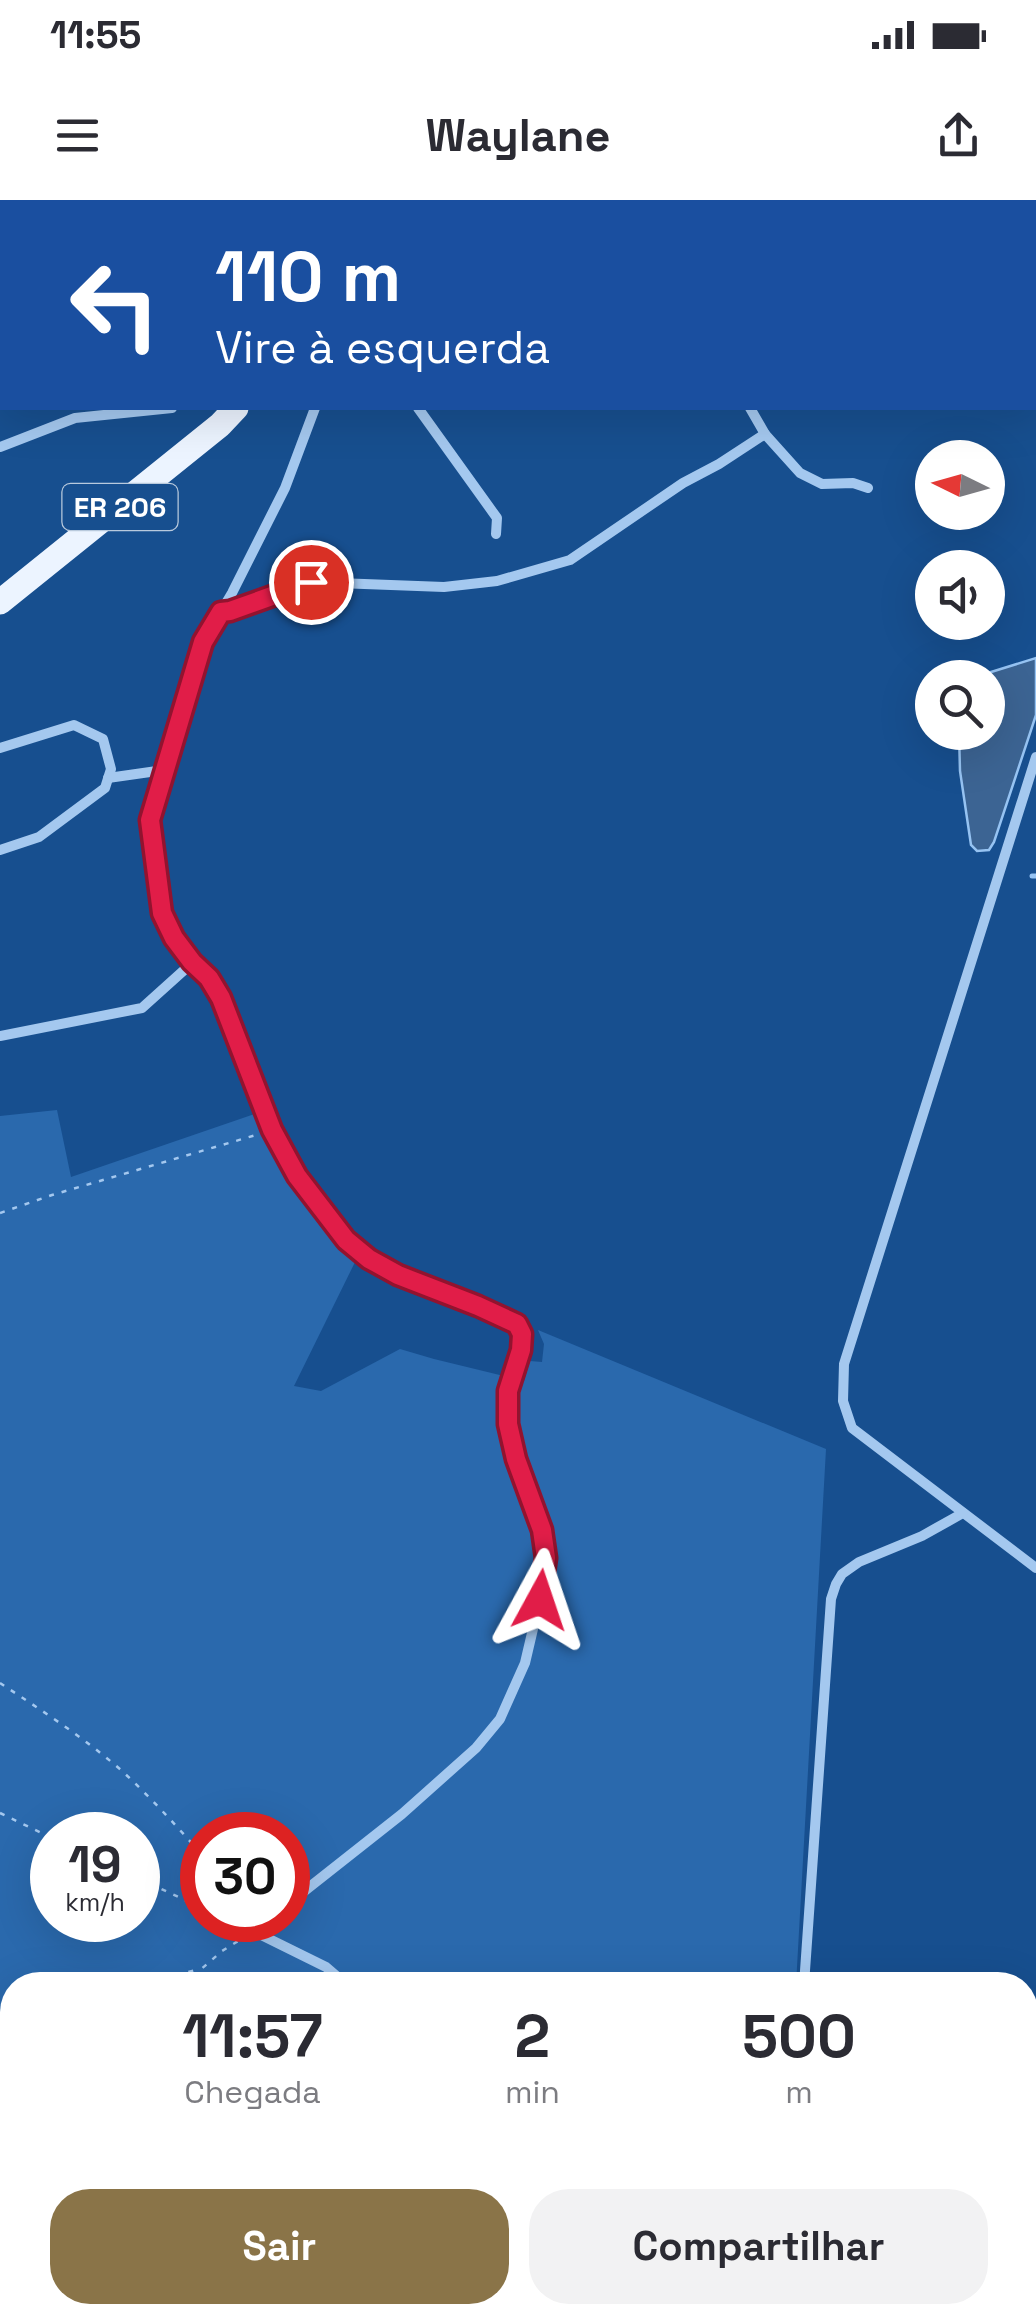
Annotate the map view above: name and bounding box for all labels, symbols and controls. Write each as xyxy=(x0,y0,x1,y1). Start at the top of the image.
text: 11:55 xyxy=(50,11,141,59)
text: Waylane xyxy=(426,107,610,164)
icon: menu xyxy=(50,108,105,163)
icon: share xyxy=(931,108,986,163)
text: 110 m xyxy=(215,232,401,321)
icon: left xyxy=(50,240,180,370)
text: Vire à esquerda xyxy=(215,319,550,376)
north arrow xyxy=(915,440,1005,530)
map controls xyxy=(915,440,1005,750)
road number: ER 206 xyxy=(62,484,178,530)
pin xyxy=(269,540,354,625)
button: sound xyxy=(915,550,1005,640)
icon: arrive xyxy=(284,555,339,610)
button: search xyxy=(915,660,1005,750)
position arrow xyxy=(488,1548,592,1652)
speed limit sign: 30 xyxy=(180,1812,310,1942)
text: 19 xyxy=(68,1833,122,1897)
text: km/h xyxy=(65,1886,125,1918)
text: 11:57 xyxy=(182,1998,323,2075)
text: 2 xyxy=(515,1998,550,2075)
text: 500 xyxy=(742,1998,856,2075)
text: Chegada xyxy=(184,2072,321,2112)
text: min xyxy=(505,2072,560,2112)
text: m xyxy=(785,2072,813,2112)
button: Sair xyxy=(50,2189,509,2304)
button: Compartilhar xyxy=(529,2189,988,2304)

